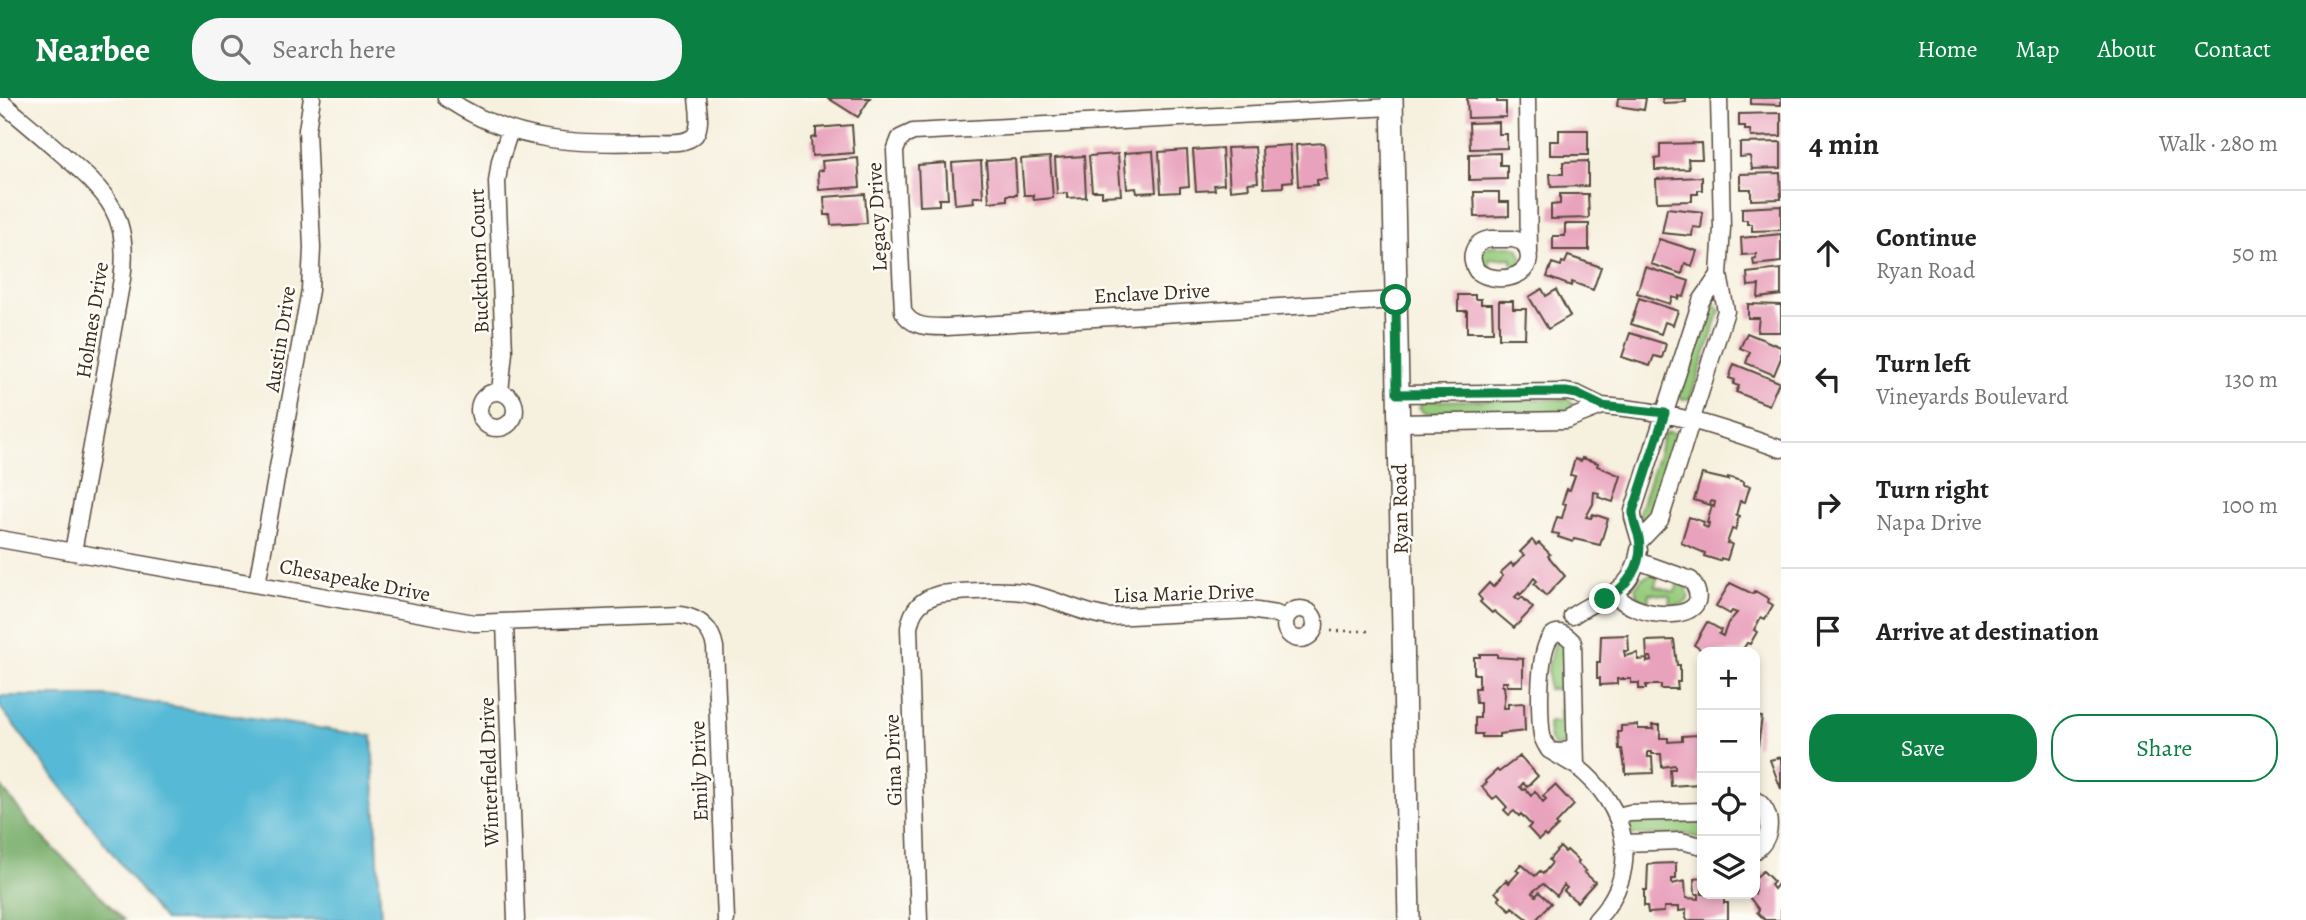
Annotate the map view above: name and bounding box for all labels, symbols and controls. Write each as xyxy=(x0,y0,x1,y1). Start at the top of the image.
search box xyxy=(192,18,682,81)
text: Nearbee xyxy=(35,27,150,72)
icon: search xyxy=(216,30,254,68)
text: Search here xyxy=(272,32,396,67)
text: Home xyxy=(1917,33,1978,65)
text: Map xyxy=(2016,33,2060,65)
text: About xyxy=(2098,33,2156,65)
text: Contact xyxy=(2194,33,2271,65)
text: 4 min xyxy=(1809,124,1879,164)
text: Walk · 280 m xyxy=(2159,128,2278,159)
street label: Legacy Drive xyxy=(860,162,894,272)
street label: Buckthorn Court xyxy=(462,188,496,334)
text: Continue xyxy=(1876,220,1977,255)
icon: ahead xyxy=(1809,234,1847,272)
text: 50 m xyxy=(2232,238,2278,269)
text: Ryan Road xyxy=(1876,255,1975,286)
street label: Holmes Drive xyxy=(69,260,115,380)
street label: Enclave Drive xyxy=(1093,276,1211,310)
street label: Austin Drive xyxy=(258,284,302,395)
route start xyxy=(1380,284,1411,315)
text: Turn left xyxy=(1876,346,1971,381)
icon: left xyxy=(1809,360,1847,398)
text: 130 m xyxy=(2225,364,2278,395)
text: Vineyards Boulevard xyxy=(1876,381,2069,412)
street label: Ryan Road xyxy=(1385,463,1415,555)
text: Turn right xyxy=(1876,472,1989,507)
icon: right xyxy=(1809,486,1847,524)
text: 100 m xyxy=(2222,490,2278,521)
text: Napa Drive xyxy=(1876,507,1982,538)
street label: Chesapeake Drive xyxy=(277,552,433,608)
street label: Lisa Marie Drive xyxy=(1113,577,1255,609)
route end xyxy=(1589,583,1620,614)
icon: arrive xyxy=(1809,612,1847,650)
text: Arrive at destination xyxy=(1876,614,2099,649)
map controls xyxy=(1697,647,1760,899)
button: + xyxy=(1697,647,1760,710)
street label: Winterfield Drive xyxy=(472,697,506,848)
button: − xyxy=(1697,710,1760,773)
street label: Gina Drive xyxy=(877,713,909,807)
button: Save xyxy=(1809,714,2037,782)
button: Share xyxy=(2051,714,2278,782)
street label: Emily Drive xyxy=(683,720,715,822)
button: locate xyxy=(1697,773,1760,836)
button: layers xyxy=(1697,836,1760,899)

